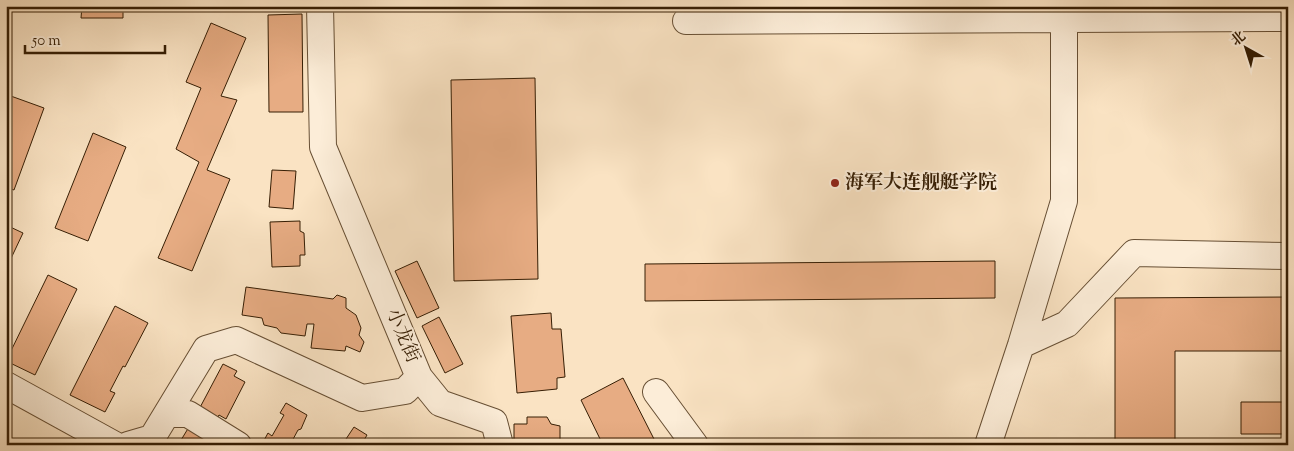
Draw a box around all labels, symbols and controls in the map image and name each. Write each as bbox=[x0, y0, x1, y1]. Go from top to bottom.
scale bar bbox=[25, 22, 165, 54]
north arrow bbox=[1222, 22, 1272, 72]
text: 北 bbox=[1227, 27, 1251, 52]
text: 50 m bbox=[31, 31, 61, 52]
place label: 海军大连舰艇学院 bbox=[845, 170, 997, 197]
marker: 海军大连舰艇学院 bbox=[829, 177, 841, 189]
street label: 小龙街 bbox=[378, 304, 426, 368]

